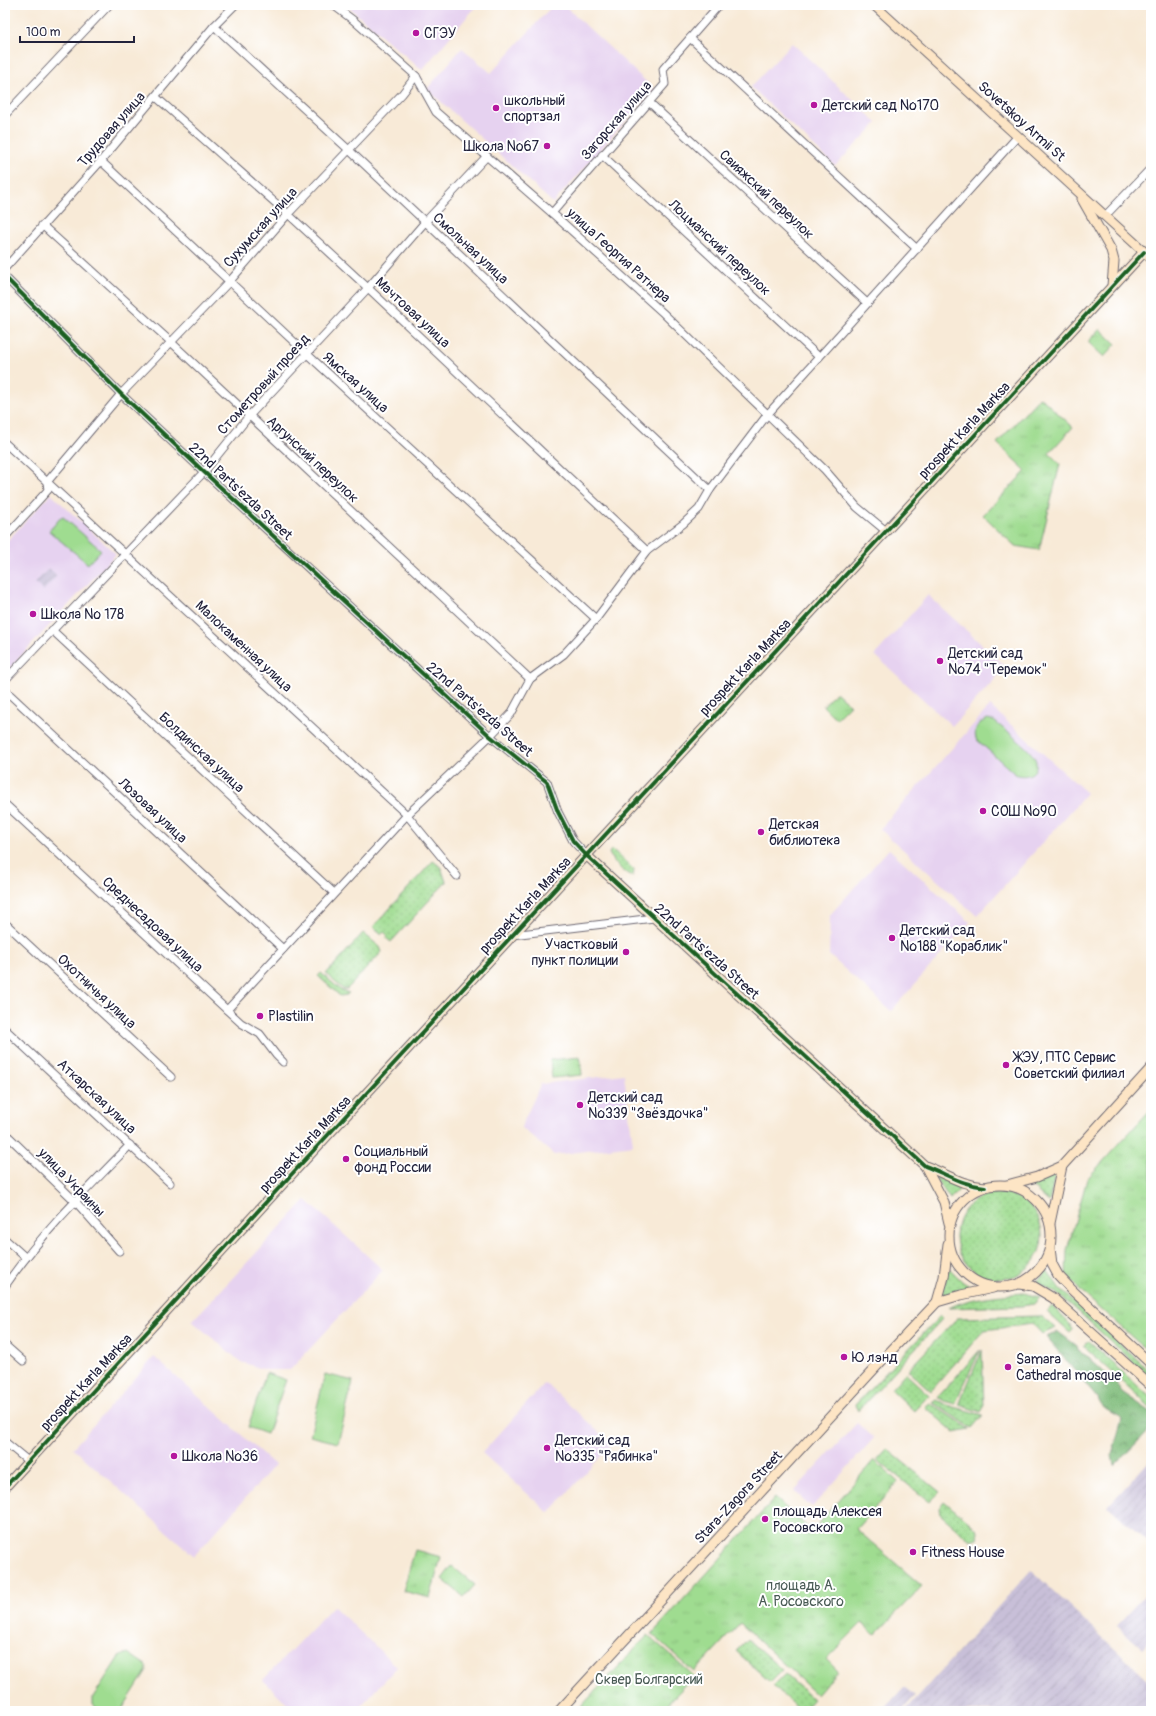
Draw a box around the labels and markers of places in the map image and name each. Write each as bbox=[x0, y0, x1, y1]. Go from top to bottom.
place label: СГЭУ bbox=[424, 25, 457, 42]
marker: СГЭУ bbox=[411, 28, 421, 38]
place label: школьный спортзал bbox=[504, 92, 565, 125]
place label: Детский сад №170 bbox=[821, 97, 939, 114]
marker: Детский сад №170 bbox=[809, 100, 819, 110]
marker: школьный спортзал bbox=[491, 103, 501, 113]
place label: Школа №67 bbox=[463, 138, 540, 155]
marker: Школа №67 bbox=[542, 141, 552, 151]
place label: Школа № 178 bbox=[41, 606, 124, 623]
marker: Школа № 178 bbox=[28, 609, 38, 619]
place label: Детский сад №74 "Теремок" bbox=[947, 645, 1047, 678]
marker: Детский сад №74 "Теремок" bbox=[935, 656, 945, 666]
place label: СОШ №90 bbox=[991, 803, 1057, 820]
marker: СОШ №90 bbox=[978, 806, 988, 816]
place label: Детская библиотека bbox=[768, 816, 840, 849]
marker: Детская библиотека bbox=[756, 827, 766, 837]
place label: Детский сад №188 "Кораблик" bbox=[899, 922, 1008, 955]
marker: Детский сад №188 "Кораблик" bbox=[887, 933, 897, 943]
place label: Участковый пункт полиции bbox=[531, 936, 618, 969]
marker: Участковый пункт полиции bbox=[621, 947, 631, 957]
place label: Plastilin bbox=[268, 1008, 314, 1025]
marker: Plastilin bbox=[255, 1011, 265, 1021]
place label: ЖЭУ, ПТС Сервис Советский филиал bbox=[1012, 1049, 1125, 1082]
marker: ЖЭУ, ПТС Сервис Советский филиал bbox=[1001, 1060, 1011, 1070]
place label: Детский сад №339 "Звёздочка" bbox=[587, 1089, 709, 1122]
marker: Детский сад №339 "Звёздочка" bbox=[575, 1100, 585, 1110]
place label: Социальный фонд России bbox=[354, 1143, 431, 1176]
marker: Социальный фонд России bbox=[341, 1154, 351, 1164]
place label: Ю лэнд bbox=[852, 1349, 898, 1366]
place label: Samara Cathedral mosque bbox=[1016, 1351, 1121, 1384]
marker: Ю лэнд bbox=[839, 1352, 849, 1362]
marker: Samara Cathedral mosque bbox=[1003, 1362, 1013, 1372]
place label: Детский сад №335 "Рябинка" bbox=[554, 1432, 658, 1465]
marker: Детский сад №335 "Рябинка" bbox=[542, 1443, 552, 1453]
place label: Школа №36 bbox=[182, 1448, 258, 1465]
marker: Школа №36 bbox=[169, 1451, 179, 1461]
place label: площадь Алексея Росовского bbox=[773, 1503, 882, 1536]
marker: площадь Алексея Росовского bbox=[760, 1514, 770, 1524]
place label: Fitness House bbox=[921, 1544, 1005, 1561]
marker: Fitness House bbox=[908, 1547, 918, 1557]

